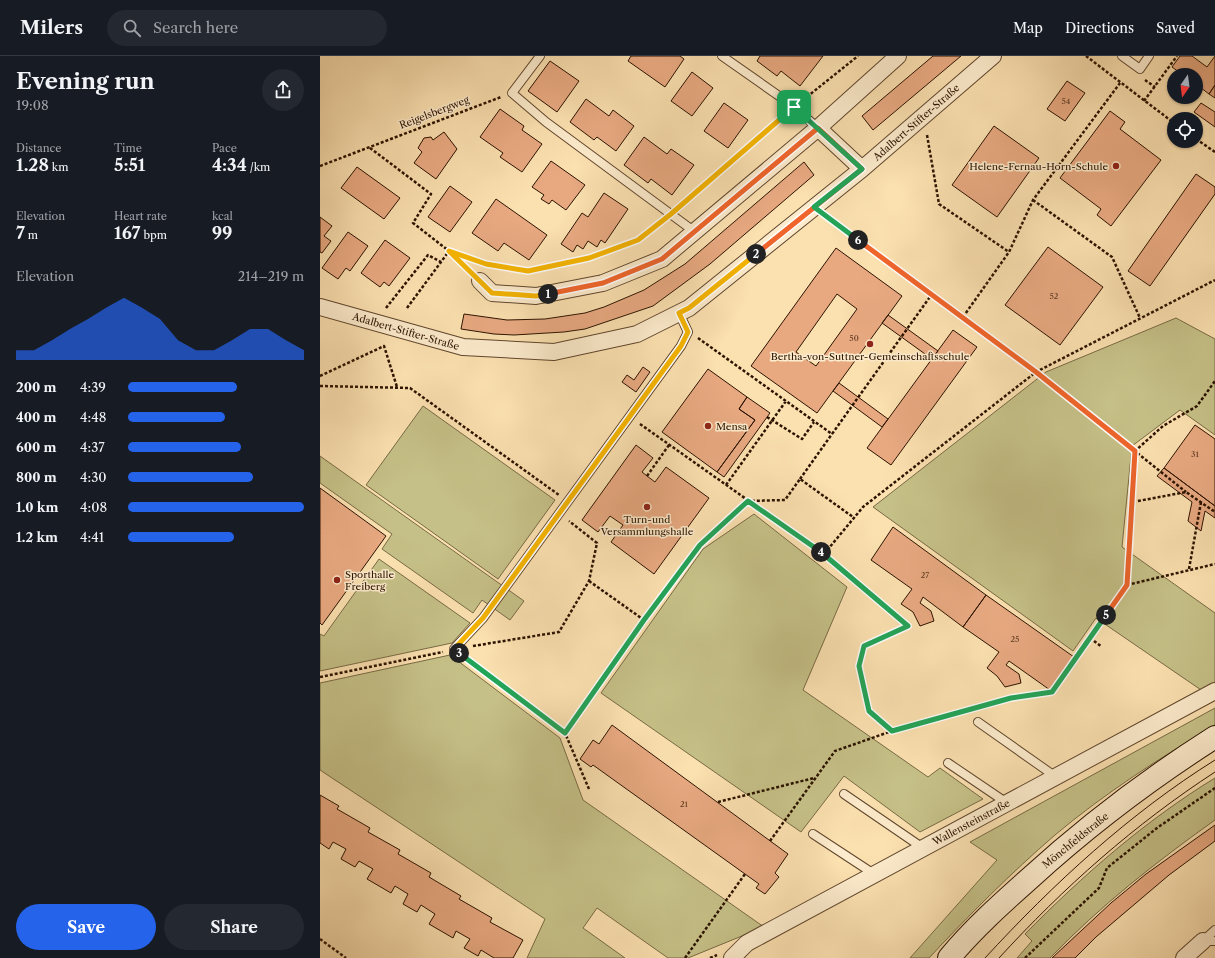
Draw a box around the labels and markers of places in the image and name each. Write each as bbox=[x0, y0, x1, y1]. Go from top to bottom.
pin bbox=[777, 90, 811, 124]
place label: Helene-Fernau-Horn-Schule bbox=[969, 160, 1108, 173]
marker: Helene-Fernau-Horn-Schule bbox=[1111, 161, 1121, 171]
pin: 6 bbox=[848, 230, 868, 250]
pin: 2 bbox=[746, 244, 766, 264]
pin: 1 bbox=[538, 284, 558, 304]
marker: Bertha-von-Suttner-Gemeinschaftsschule bbox=[865, 339, 875, 349]
place label: Bertha-von-Suttner-Gemeinschaftsschule bbox=[771, 350, 970, 363]
place label: Mensa bbox=[716, 420, 748, 433]
marker: Mensa bbox=[703, 421, 713, 431]
marker: Turn-und Versammlungshalle bbox=[642, 502, 652, 512]
place label: Turn-und Versammlungshalle bbox=[600, 513, 694, 538]
pin: 4 bbox=[811, 542, 831, 562]
place label: Sporthalle Freiberg bbox=[345, 568, 394, 593]
marker: Sporthalle Freiberg bbox=[332, 575, 342, 585]
pin: 5 bbox=[1096, 605, 1116, 625]
pin: 3 bbox=[449, 643, 469, 663]

